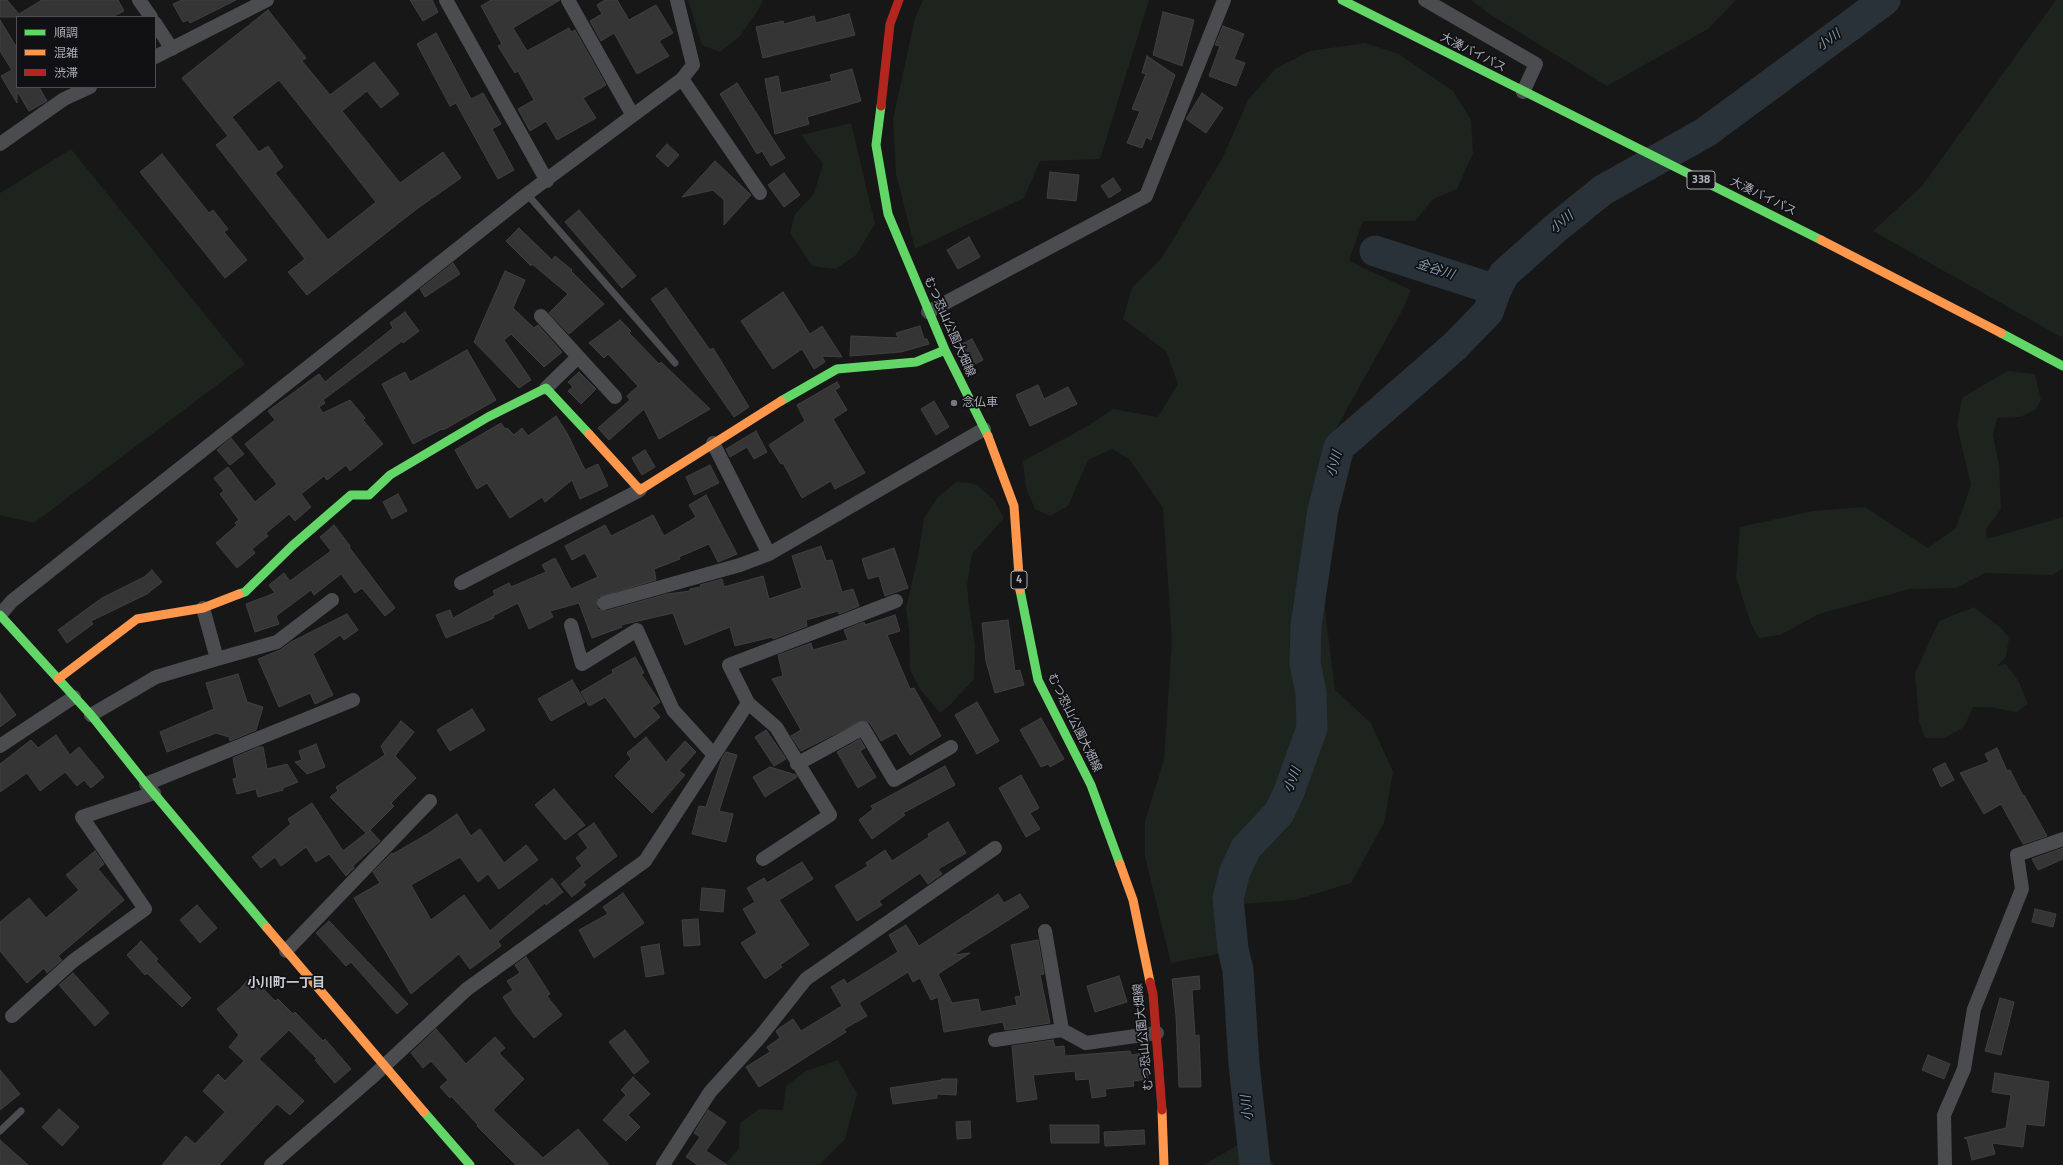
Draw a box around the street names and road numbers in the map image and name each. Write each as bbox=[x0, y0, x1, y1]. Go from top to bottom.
street label: 大湊バイパス bbox=[1438, 30, 1508, 76]
road number: 338 bbox=[1687, 171, 1715, 189]
street label: 大湊バイパス bbox=[1727, 175, 1799, 219]
street label: むつ恐山公園大畑線 bbox=[920, 275, 978, 379]
road number: 4 bbox=[1011, 571, 1027, 589]
street label: むつ恐山公園大畑線 bbox=[1044, 671, 1104, 775]
street label: むつ恐山公園大畑線 bbox=[1131, 983, 1157, 1091]

